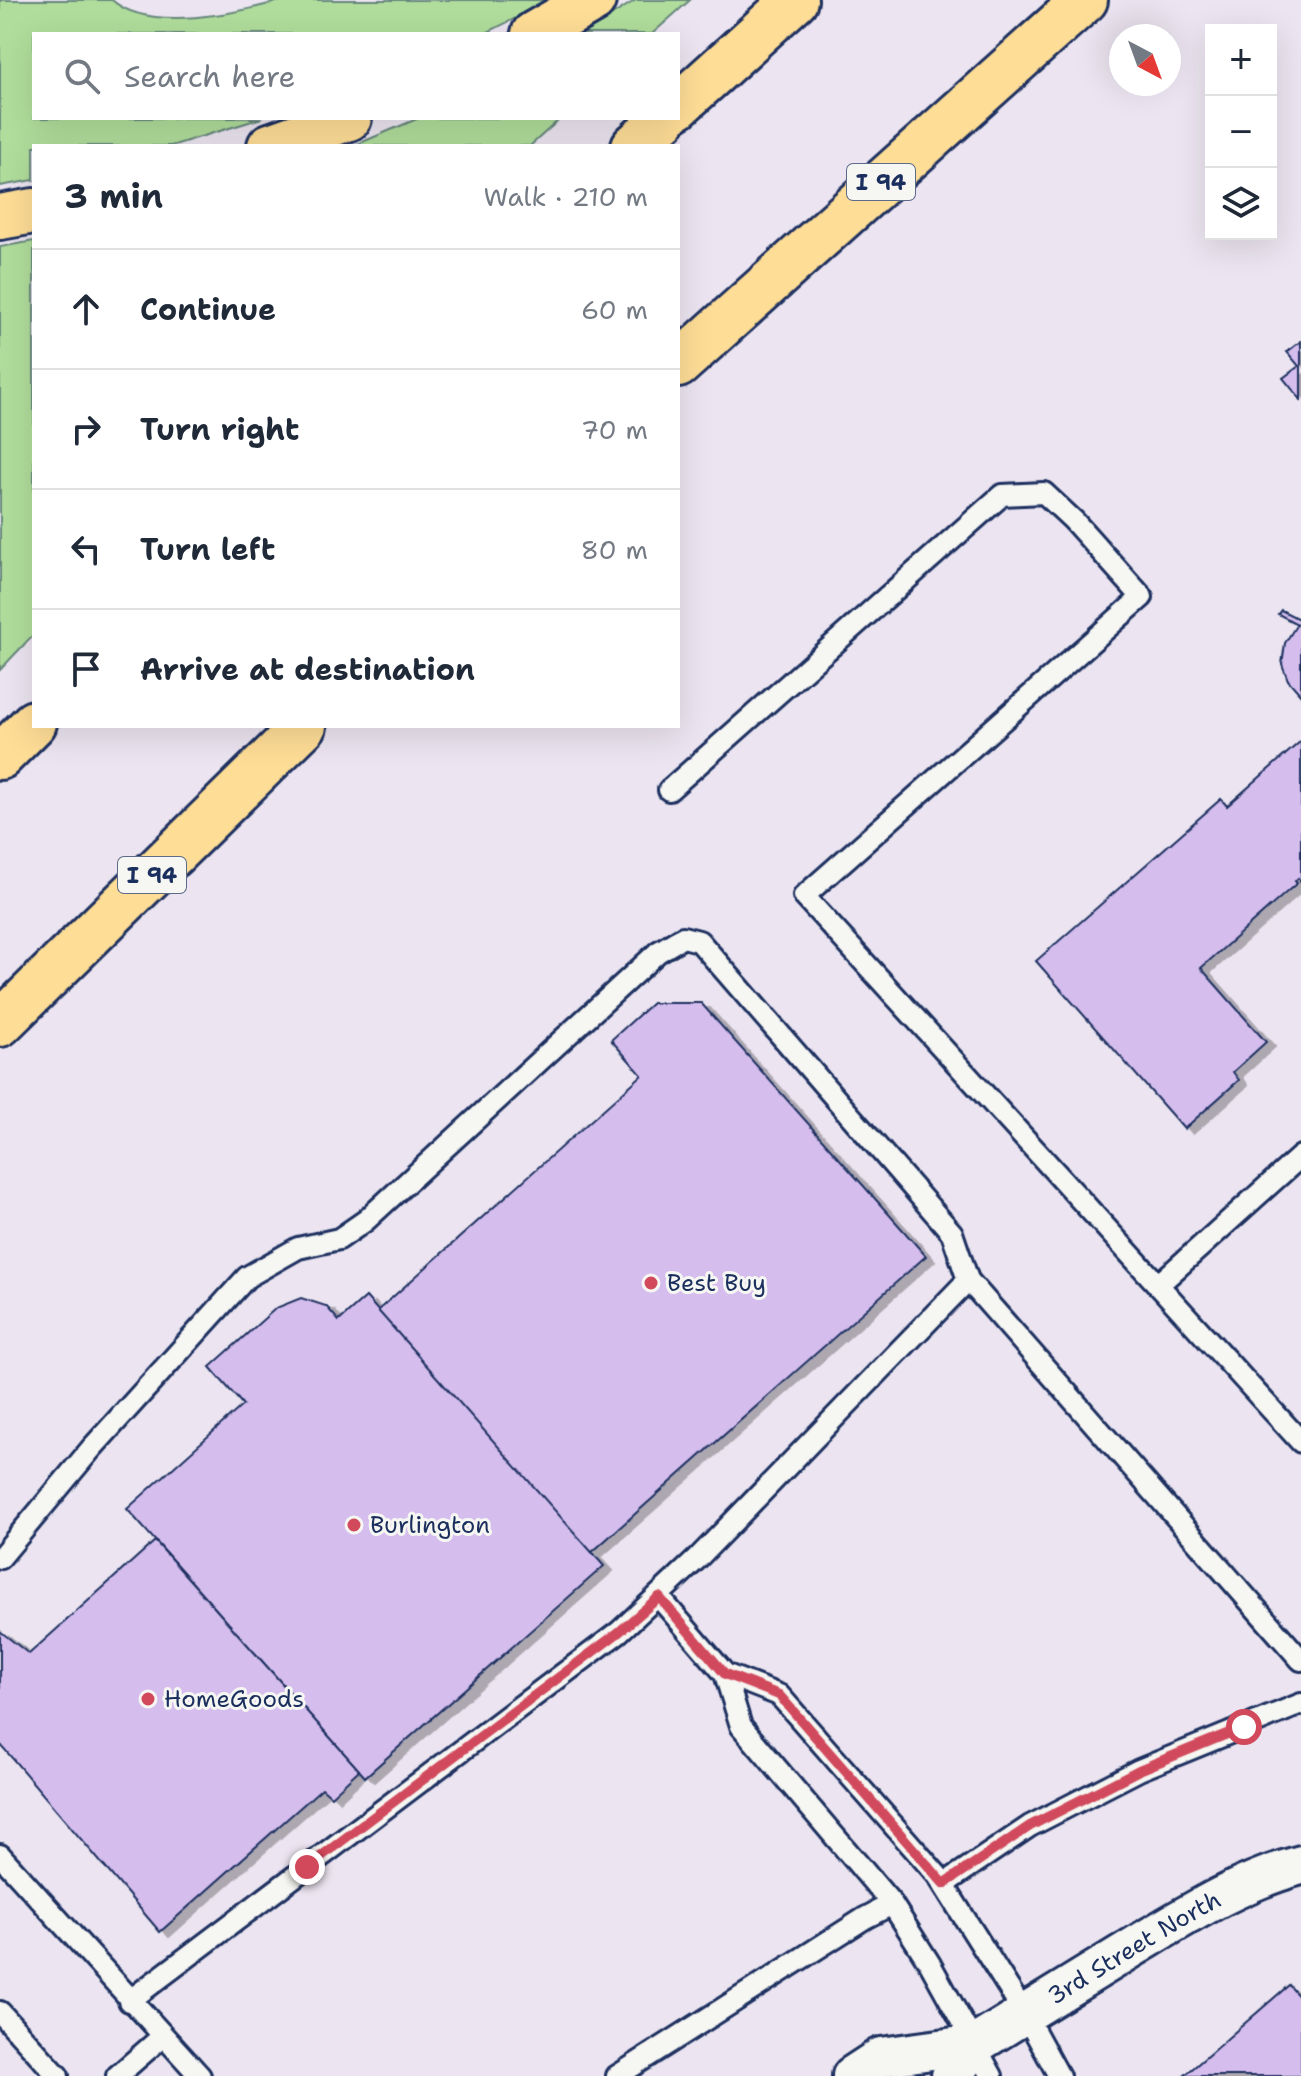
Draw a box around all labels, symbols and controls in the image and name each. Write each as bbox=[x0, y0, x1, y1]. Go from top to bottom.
north arrow bbox=[1109, 24, 1181, 96]
map controls bbox=[1205, 24, 1277, 240]
button: + bbox=[1205, 24, 1277, 96]
search box bbox=[32, 32, 680, 120]
icon: search bbox=[60, 54, 104, 98]
text: Search here bbox=[124, 56, 295, 97]
button: − bbox=[1205, 96, 1277, 168]
road number: I 94 bbox=[847, 164, 915, 200]
button: layers bbox=[1205, 168, 1277, 240]
text: 3 min bbox=[64, 173, 163, 219]
text: Walk · 210 m bbox=[484, 179, 648, 214]
icon: ahead bbox=[64, 287, 108, 331]
text: Continue bbox=[140, 289, 276, 330]
text: 60 m bbox=[581, 292, 648, 327]
icon: right bbox=[64, 407, 108, 451]
text: Turn right bbox=[140, 409, 299, 450]
text: 70 m bbox=[581, 412, 648, 447]
icon: left bbox=[64, 527, 108, 571]
text: Turn left bbox=[140, 529, 275, 570]
text: 80 m bbox=[581, 532, 648, 567]
icon: arrive bbox=[64, 647, 108, 691]
text: Arrive at destination bbox=[140, 649, 475, 690]
road number: I 94 bbox=[118, 857, 186, 893]
place label: Best Buy bbox=[667, 1267, 766, 1299]
marker: Best Buy bbox=[642, 1274, 660, 1292]
place label: Burlington bbox=[370, 1509, 490, 1541]
marker: Burlington bbox=[345, 1516, 363, 1534]
place label: HomeGoods bbox=[164, 1683, 304, 1715]
marker: HomeGoods bbox=[139, 1690, 157, 1708]
route start bbox=[1226, 1709, 1262, 1745]
route end bbox=[289, 1849, 325, 1885]
street label: 3rd Street North bbox=[1042, 1883, 1227, 2012]

